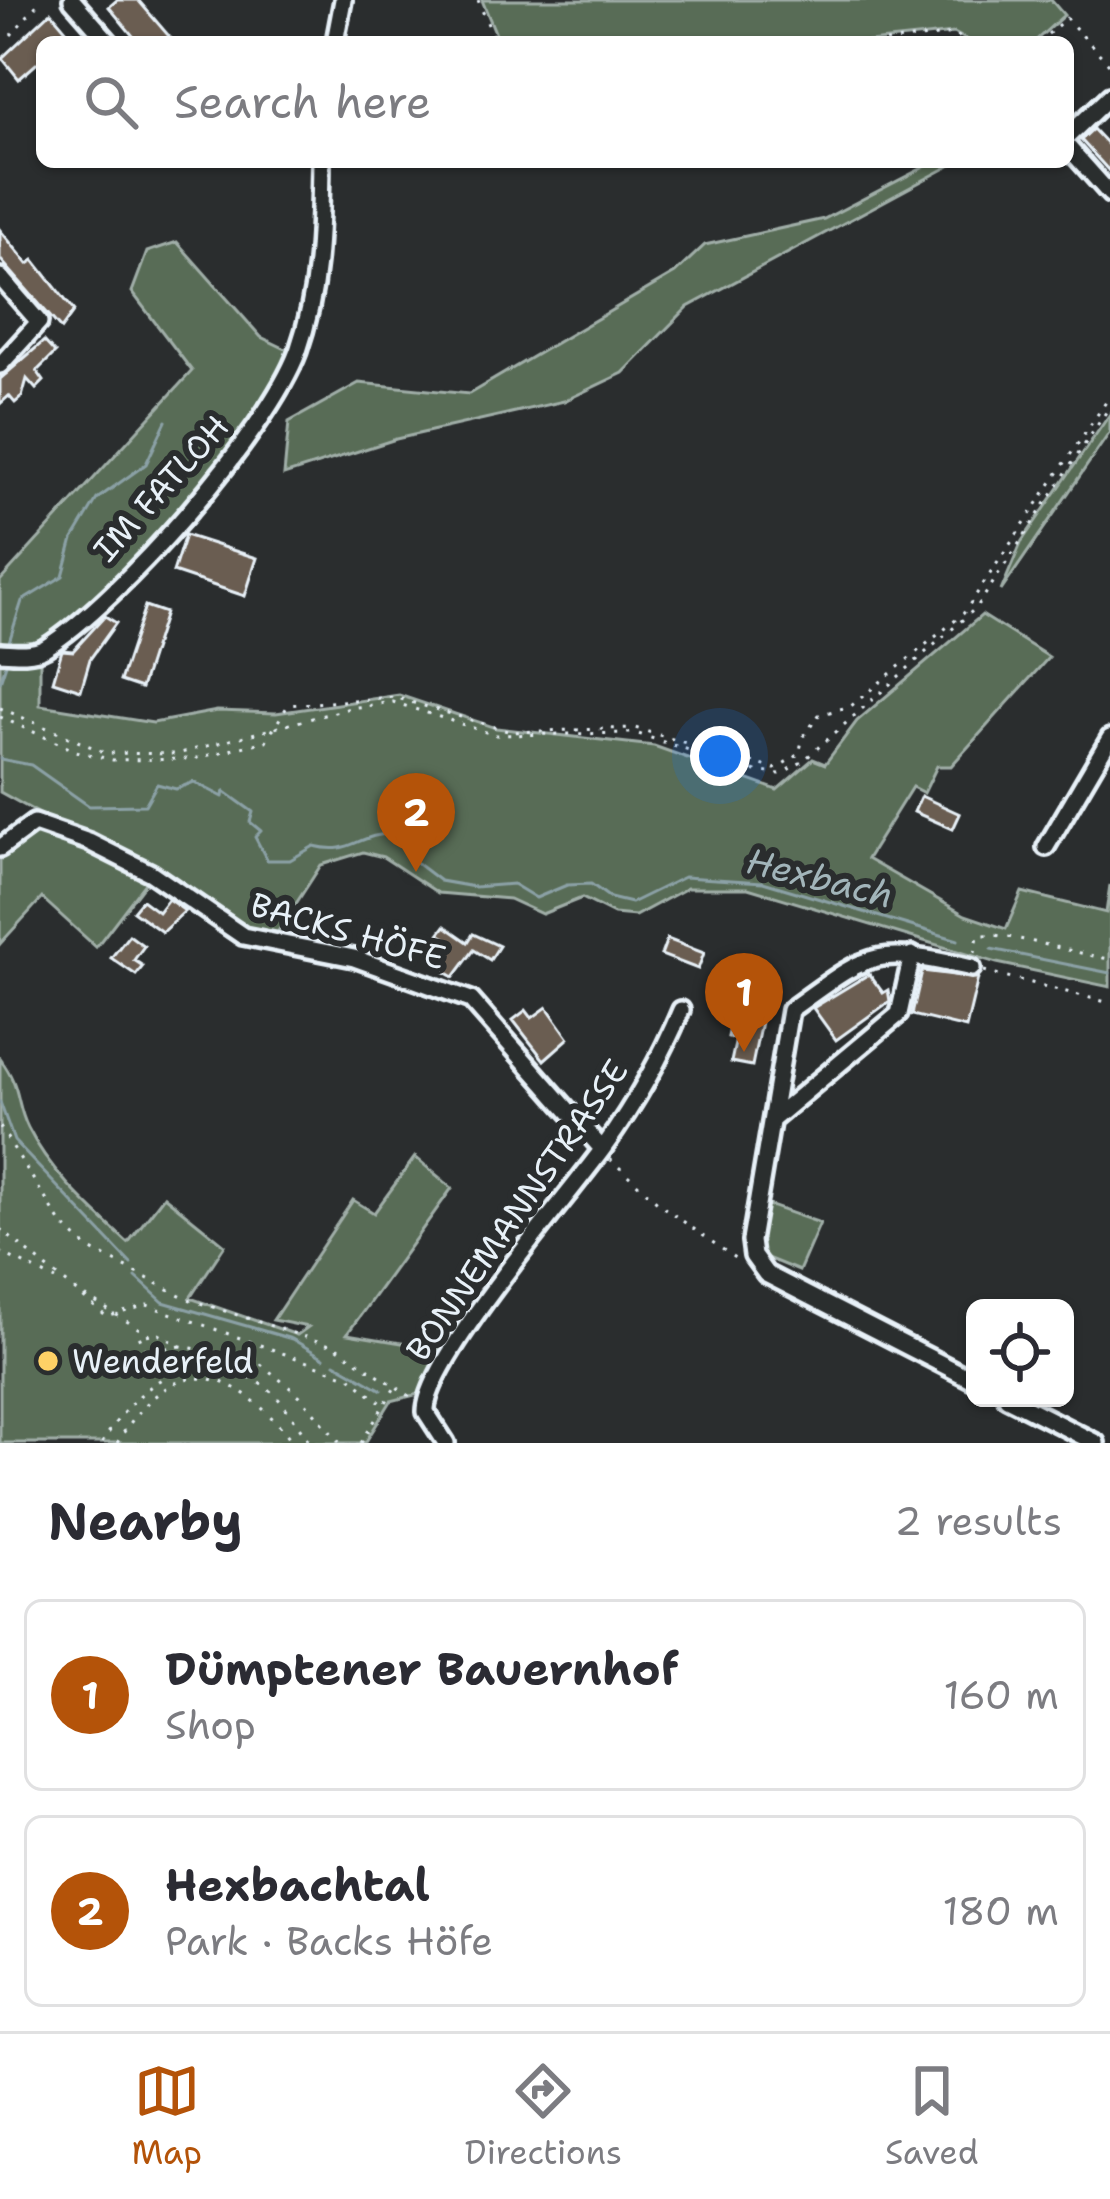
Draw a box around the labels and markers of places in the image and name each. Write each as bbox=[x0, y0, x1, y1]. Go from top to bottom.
pin: 2 bbox=[377, 773, 455, 872]
pin: 1 bbox=[705, 953, 783, 1052]
place label: Wenderfeld bbox=[72, 1339, 254, 1384]
marker: Wenderfeld bbox=[35, 1348, 61, 1374]

